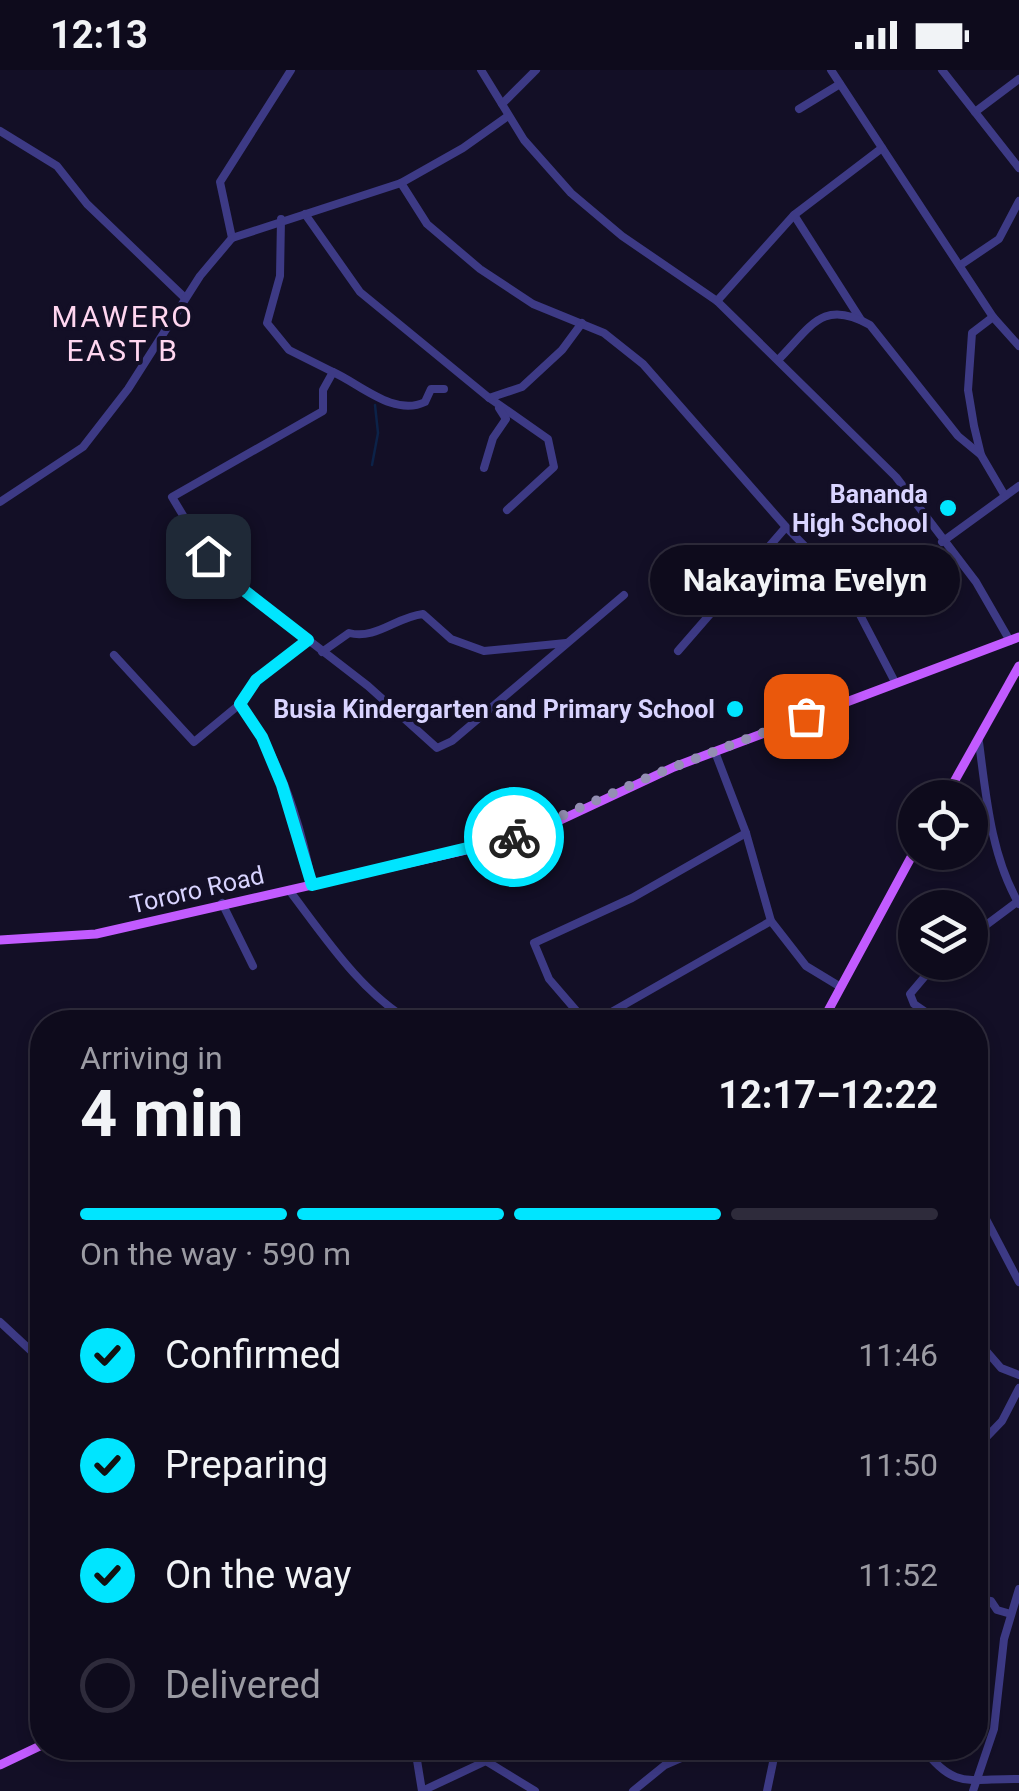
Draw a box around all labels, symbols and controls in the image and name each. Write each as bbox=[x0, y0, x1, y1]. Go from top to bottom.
text: 12:13 bbox=[50, 13, 148, 57]
district label: MAWERO EAST B bbox=[52, 299, 194, 368]
place label: Bananda High School bbox=[792, 480, 928, 538]
marker: Bananda High School bbox=[937, 497, 959, 519]
pin bbox=[166, 514, 251, 599]
icon: home bbox=[181, 529, 236, 584]
callout: Nakayima Evelyn bbox=[651, 546, 961, 616]
text: Nakayima Evelyn bbox=[683, 561, 927, 599]
pin bbox=[764, 674, 849, 759]
icon: bag bbox=[779, 689, 834, 744]
place label: Busia Kindergarten and Primary School bbox=[273, 695, 715, 724]
marker: Busia Kindergarten and Primary School bbox=[724, 698, 746, 720]
map controls bbox=[898, 780, 988, 980]
button: locate bbox=[898, 780, 988, 870]
courier bbox=[464, 787, 564, 887]
icon: bike bbox=[487, 810, 542, 865]
street label: Tororo Road bbox=[127, 861, 267, 919]
button: layers bbox=[898, 890, 988, 980]
text: Arriving in bbox=[80, 1039, 223, 1077]
text: 12:17–12:22 bbox=[718, 1073, 938, 1117]
text: 4 min bbox=[80, 1076, 243, 1152]
text: On the way · 590 m bbox=[80, 1235, 351, 1273]
icon: check bbox=[80, 1328, 135, 1383]
text: Confirmed bbox=[165, 1333, 341, 1377]
text: 11:46 bbox=[858, 1336, 938, 1374]
icon: check bbox=[80, 1438, 135, 1493]
text: Preparing bbox=[165, 1443, 328, 1487]
text: 11:50 bbox=[858, 1446, 938, 1484]
icon: check bbox=[80, 1548, 135, 1603]
text: On the way bbox=[165, 1553, 351, 1597]
text: 11:52 bbox=[858, 1556, 938, 1594]
text: Delivered bbox=[165, 1663, 321, 1707]

